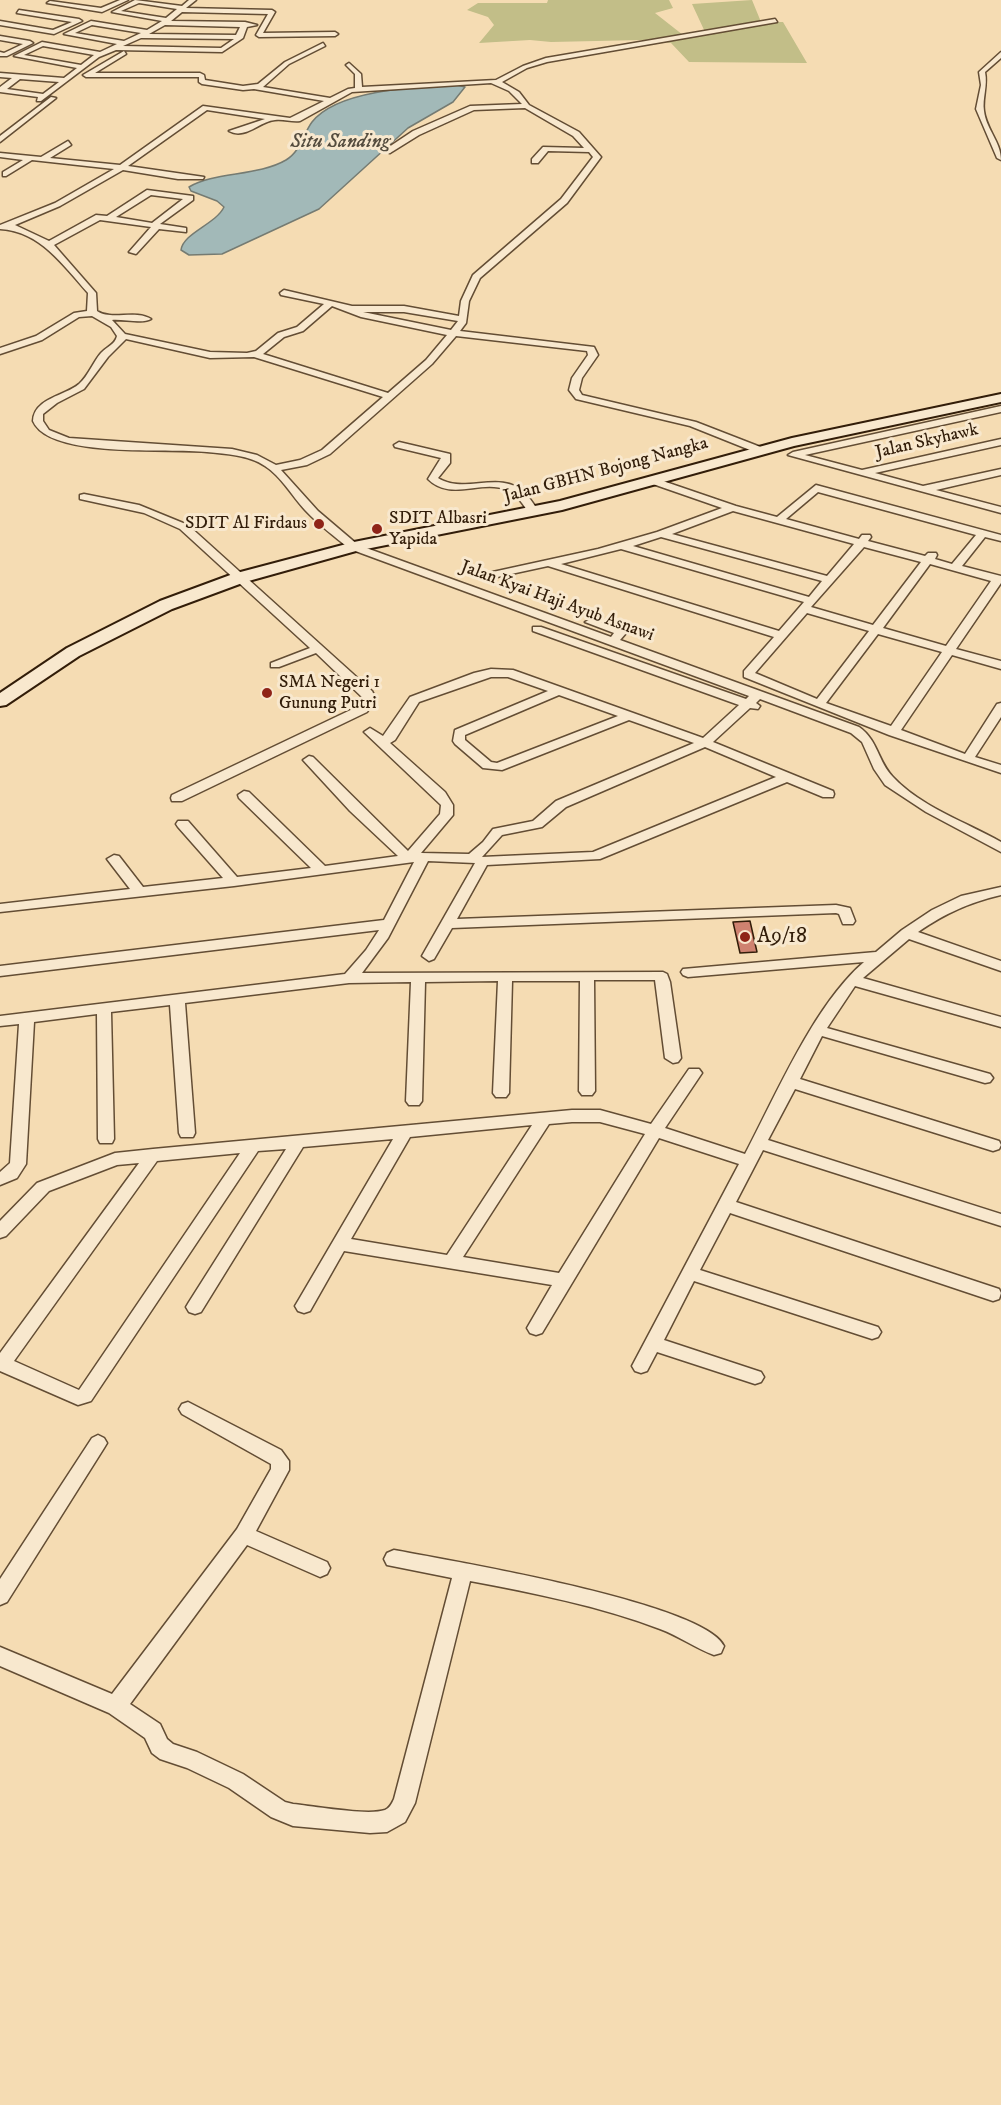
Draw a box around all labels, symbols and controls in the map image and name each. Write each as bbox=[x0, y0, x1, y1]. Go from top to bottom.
water label: Situ Sanding bbox=[290, 131, 390, 155]
street label: Jalan Skyhawk bbox=[874, 420, 980, 464]
street label: Jalan GBHN Bojong Nangka bbox=[502, 433, 710, 509]
place label: SDIT Albasri Yapida bbox=[389, 508, 487, 550]
place label: SDIT Al Firdaus bbox=[185, 513, 307, 535]
marker: SDIT Al Firdaus bbox=[312, 517, 326, 531]
marker: SDIT Albasri Yapida bbox=[370, 522, 384, 536]
street label: Jalan Kyai Haji Ayub Asnawi bbox=[457, 557, 657, 647]
place label: SMA Negeri 1 Gunung Putri bbox=[279, 672, 380, 714]
marker: SMA Negeri 1 Gunung Putri bbox=[260, 686, 274, 700]
place label: A9/18 bbox=[757, 924, 807, 950]
marker: A9/18 bbox=[738, 930, 752, 944]

